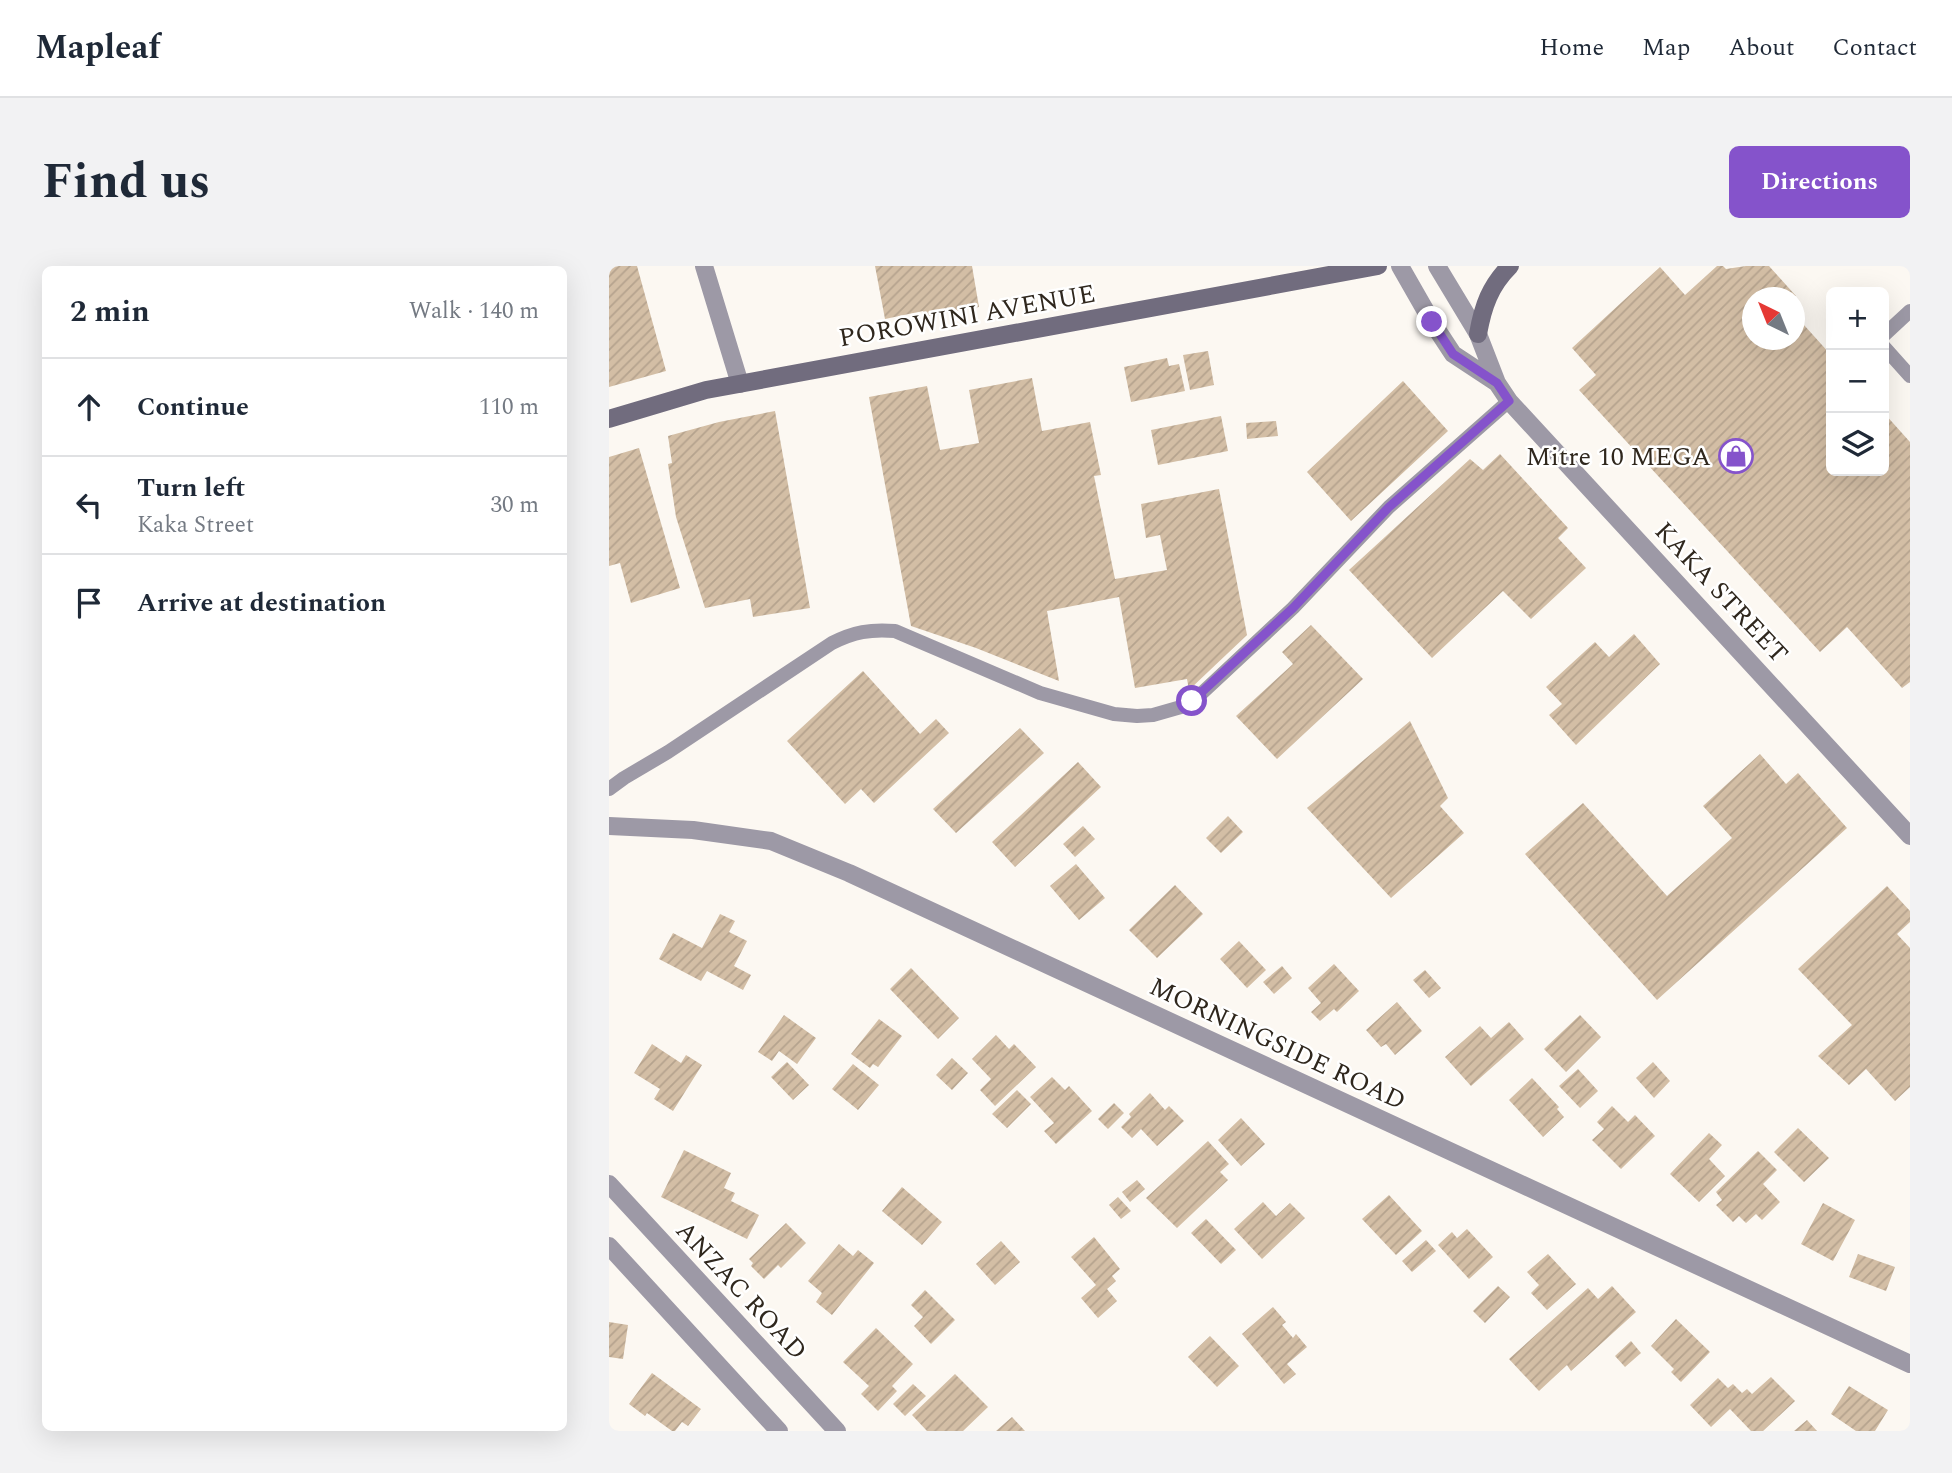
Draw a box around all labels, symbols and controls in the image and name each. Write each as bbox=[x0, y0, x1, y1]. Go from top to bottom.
text: Mapleaf bbox=[35, 23, 161, 73]
text: Home bbox=[1539, 30, 1604, 66]
text: Map bbox=[1642, 30, 1690, 66]
text: About bbox=[1728, 30, 1794, 66]
text: Contact bbox=[1832, 30, 1917, 66]
text: Find us bbox=[42, 145, 210, 220]
button: Directions bbox=[1729, 146, 1910, 218]
street label: POROWINI AVENUE bbox=[836, 274, 1099, 358]
north arrow bbox=[1742, 287, 1805, 350]
map controls bbox=[1826, 287, 1889, 476]
button: + bbox=[1826, 287, 1889, 350]
text: 2 min bbox=[70, 289, 150, 335]
text: Walk · 140 m bbox=[409, 294, 539, 329]
route end bbox=[1416, 306, 1447, 337]
button: − bbox=[1826, 350, 1889, 413]
text: Continue bbox=[137, 387, 249, 427]
icon: ahead bbox=[70, 388, 108, 426]
text: 110 m bbox=[479, 390, 539, 425]
button: layers bbox=[1826, 413, 1889, 476]
place label: Mitre 10 MEGA bbox=[1526, 437, 1711, 477]
shop icon: Mitre 10 MEGA bbox=[1717, 437, 1755, 475]
text: Turn left bbox=[137, 468, 245, 508]
icon: left bbox=[70, 486, 108, 524]
text: 30 m bbox=[490, 488, 539, 523]
text: Kaka Street bbox=[137, 508, 254, 543]
street label: KAKA STREET bbox=[1645, 513, 1798, 673]
text: Arrive at destination bbox=[137, 583, 386, 623]
icon: arrive bbox=[70, 584, 108, 622]
route start bbox=[1176, 685, 1207, 716]
street label: MORNINGSIDE ROAD bbox=[1143, 967, 1412, 1121]
street label: ANZAC ROAD bbox=[666, 1212, 817, 1369]

